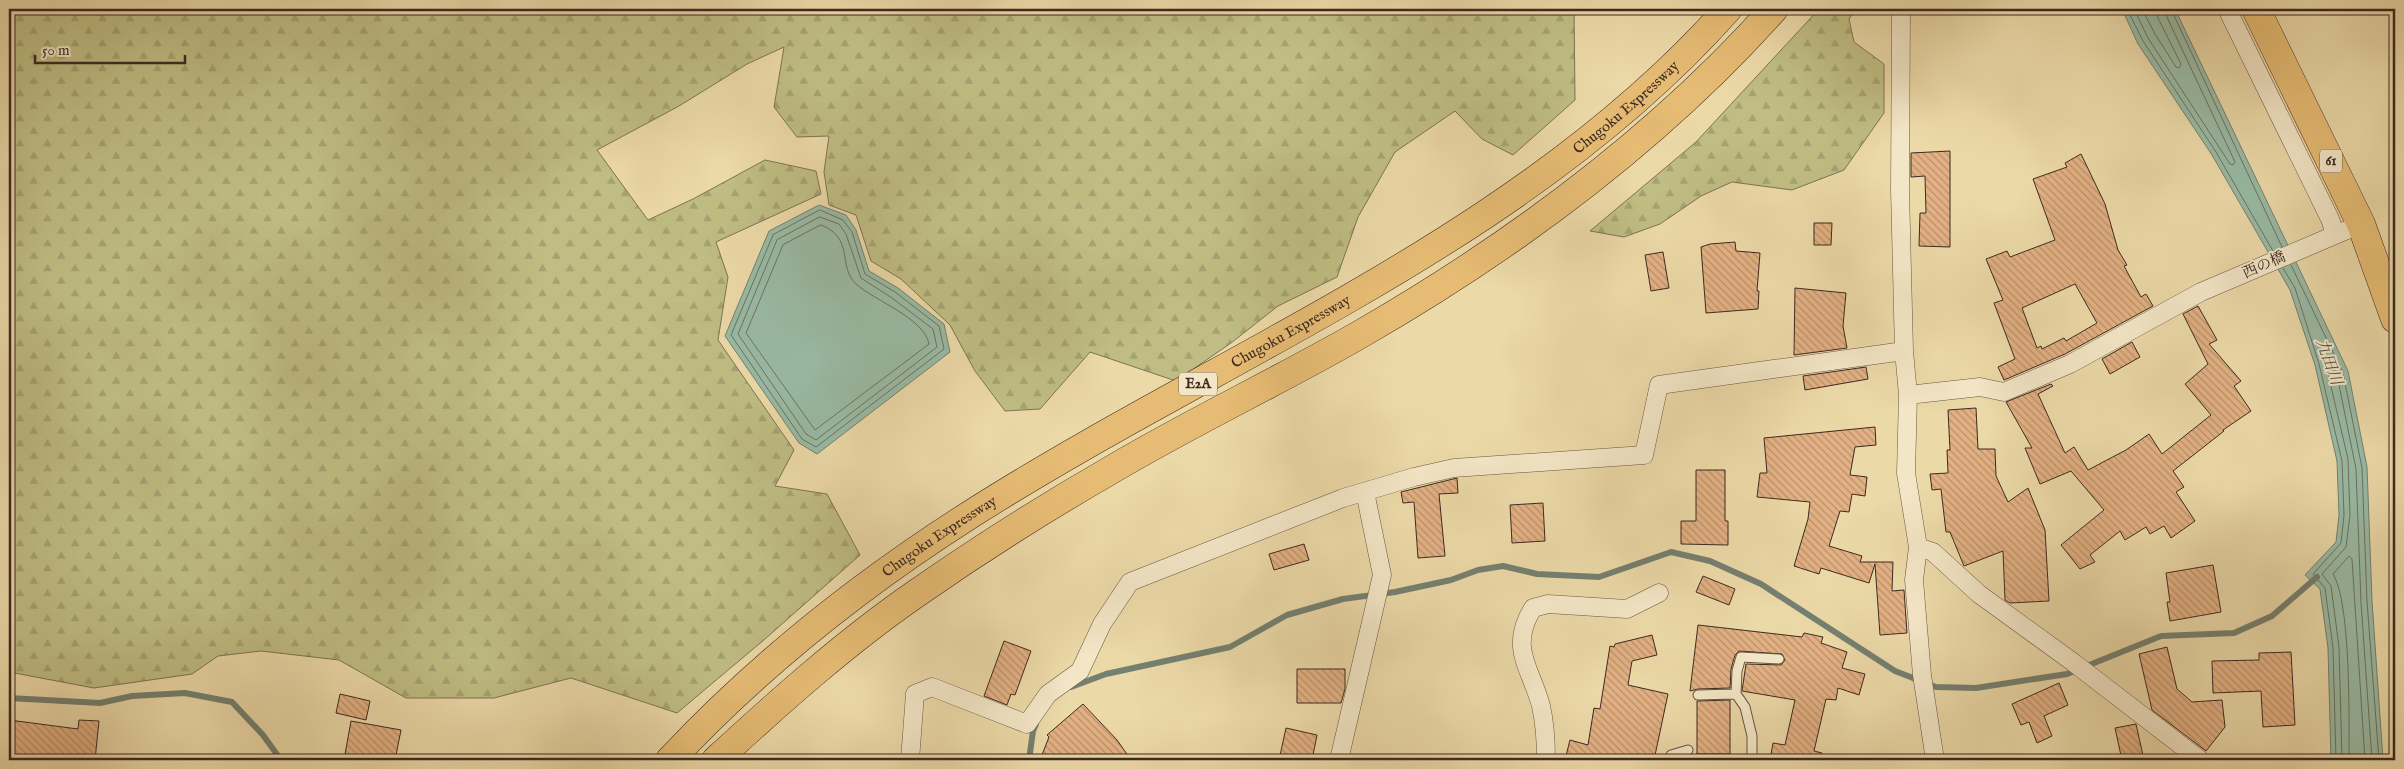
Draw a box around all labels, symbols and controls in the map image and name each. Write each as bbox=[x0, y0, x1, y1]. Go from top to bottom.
scale bar bbox=[35, 32, 185, 64]
text: 50 m bbox=[42, 41, 70, 60]
street label: Chugoku Expressway bbox=[1569, 56, 1683, 158]
road number: 61 bbox=[2320, 150, 2342, 172]
street label: 西の橋 bbox=[2240, 247, 2288, 283]
street label: Chugoku Expressway bbox=[1228, 290, 1354, 372]
water label: 九田川 bbox=[2310, 336, 2346, 390]
road number: E2A bbox=[1179, 372, 1217, 396]
street label: Chugoku Expressway bbox=[878, 491, 1000, 581]

